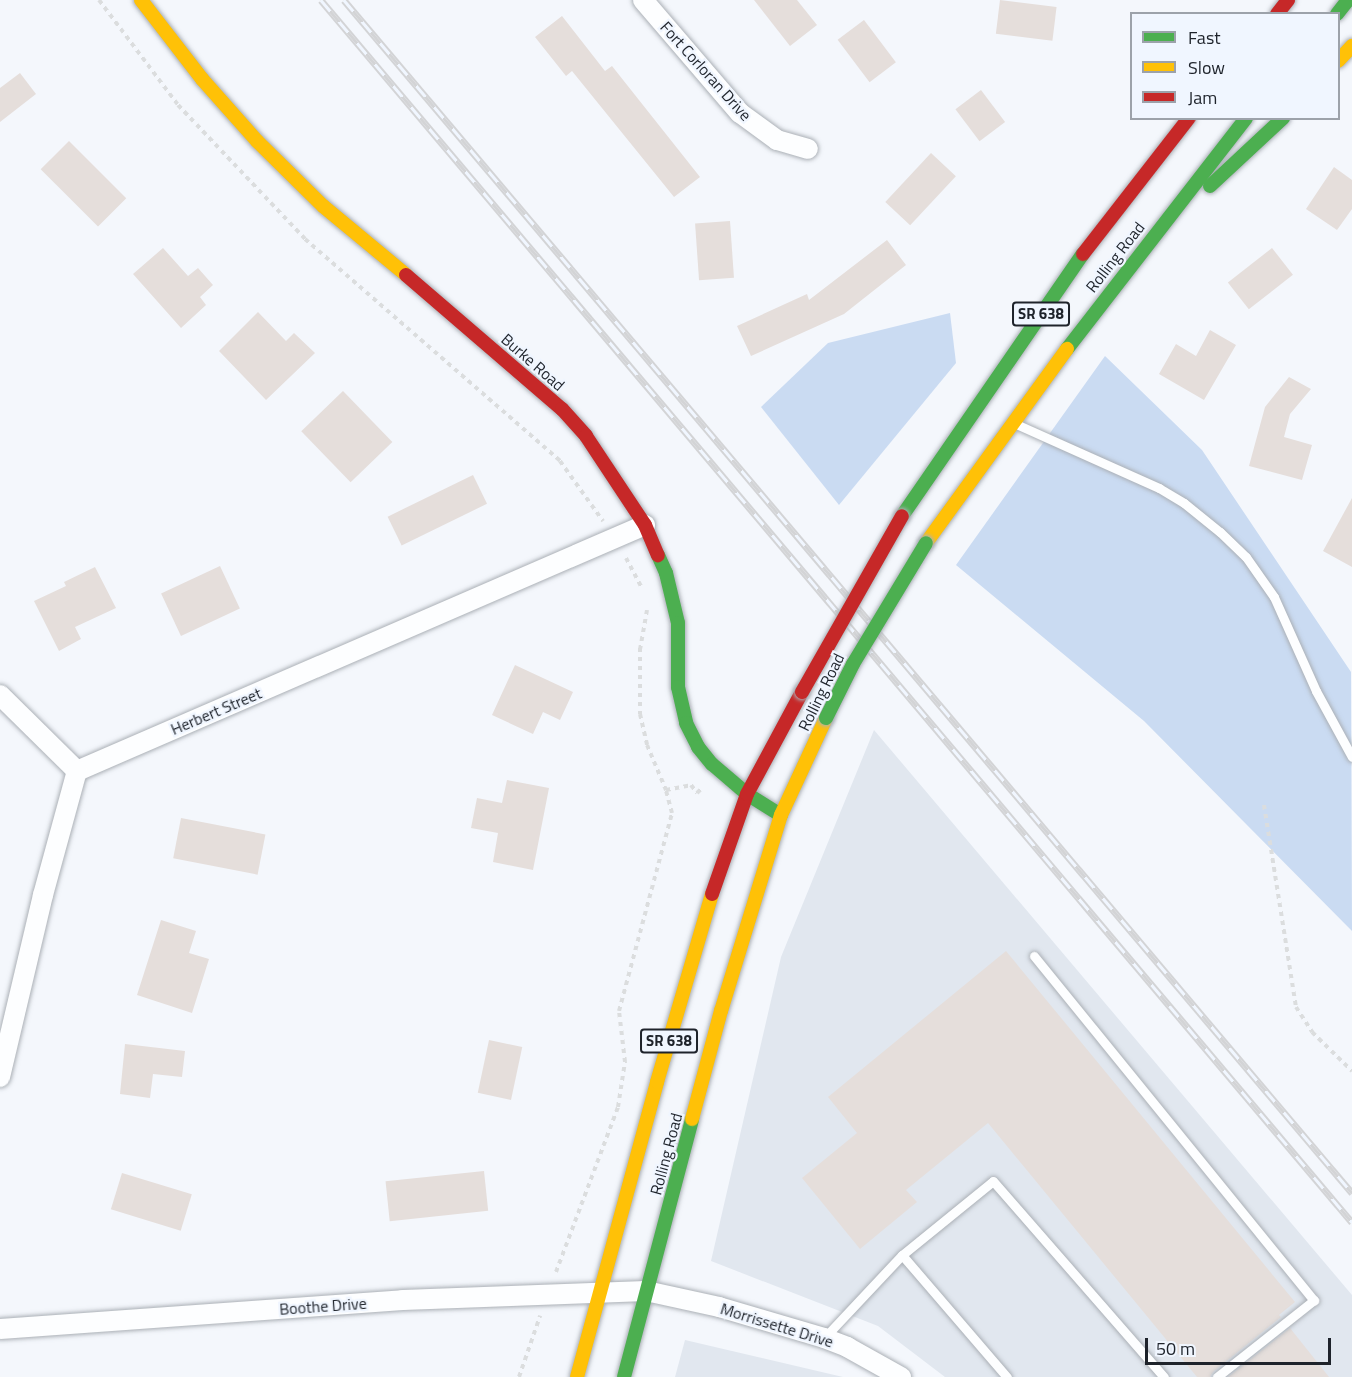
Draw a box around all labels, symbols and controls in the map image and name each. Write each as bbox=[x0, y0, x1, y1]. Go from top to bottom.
legend bbox=[1130, 12, 1340, 120]
street label: Fort Corloran Drive bbox=[657, 18, 755, 124]
text: Fast bbox=[1188, 24, 1221, 51]
text: Slow bbox=[1188, 54, 1225, 81]
text: Jam bbox=[1188, 84, 1217, 111]
street label: Rolling Road bbox=[1082, 218, 1148, 296]
road number: SR 638 bbox=[1011, 302, 1071, 326]
street label: Burke Road bbox=[497, 329, 569, 395]
street label: Rolling Road bbox=[794, 650, 848, 734]
street label: Herbert Street bbox=[168, 683, 264, 739]
road number: SR 638 bbox=[639, 1029, 699, 1053]
street label: Rolling Road bbox=[646, 1111, 686, 1197]
street label: Boothe Drive bbox=[279, 1293, 367, 1319]
street label: Morrissette Drive bbox=[718, 1299, 836, 1351]
scale bar bbox=[1148, 1326, 1334, 1364]
text: 50 m bbox=[1156, 1335, 1195, 1362]

